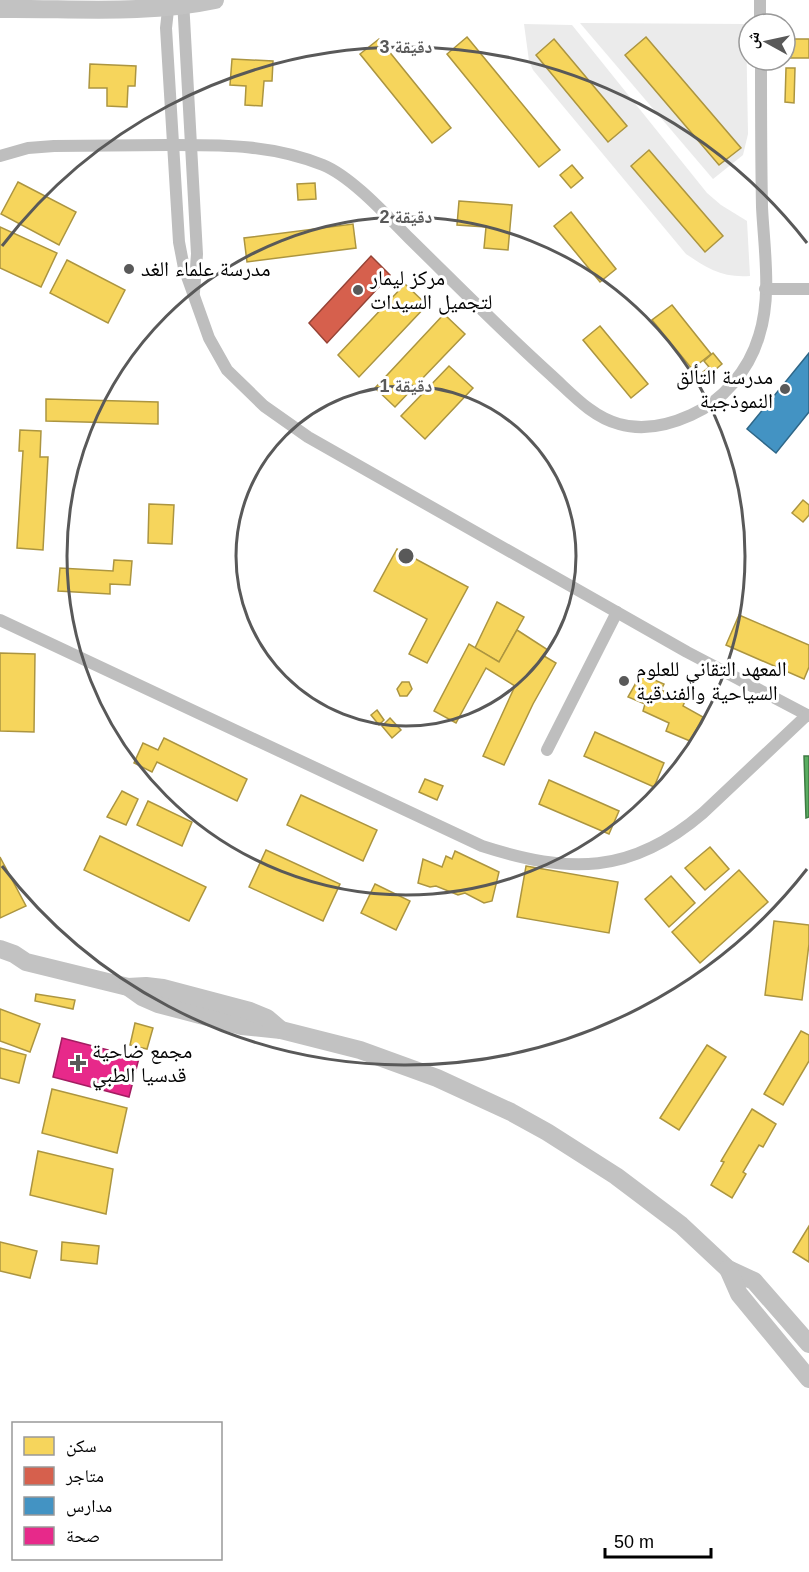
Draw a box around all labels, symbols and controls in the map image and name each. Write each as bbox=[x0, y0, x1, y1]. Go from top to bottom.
north arrow bbox=[737, 12, 797, 72]
text: ش bbox=[743, 30, 763, 50]
text: 3 دقيقة bbox=[380, 37, 433, 57]
text: 2 دقيقة bbox=[380, 207, 433, 227]
place label: مدرسة علماء الغد bbox=[141, 257, 271, 280]
marker: مدرسة علماء الغد bbox=[122, 262, 136, 276]
place label: مركز ليمار لتجميل السيدات bbox=[369, 266, 493, 315]
marker: مركز ليمار لتجميل السيدات bbox=[351, 283, 365, 297]
place label: مدرسة التألق النموذجية bbox=[676, 364, 773, 412]
text: 1 دقيقة bbox=[380, 376, 433, 396]
marker: مدرسة التألق النموذجية bbox=[778, 382, 792, 396]
centre of rings bbox=[396, 546, 416, 566]
place label: المعهد التقاني للعلوم السياحية والفندقية bbox=[636, 657, 787, 704]
marker: المعهد التقاني للعلوم السياحية والفندقية bbox=[617, 674, 631, 688]
place label: مجمع ضاحية قدسيا الطبي bbox=[92, 1039, 192, 1091]
marker: مجمع ضاحية قدسيا الطبي bbox=[69, 1054, 87, 1072]
legend bbox=[12, 1422, 222, 1560]
text: سكن bbox=[66, 1436, 97, 1457]
text: متاجر bbox=[65, 1466, 104, 1486]
text: مدارس bbox=[66, 1496, 112, 1517]
scale bar bbox=[605, 1521, 712, 1559]
text: صحة bbox=[66, 1526, 100, 1546]
text: 50 m bbox=[614, 1532, 654, 1552]

